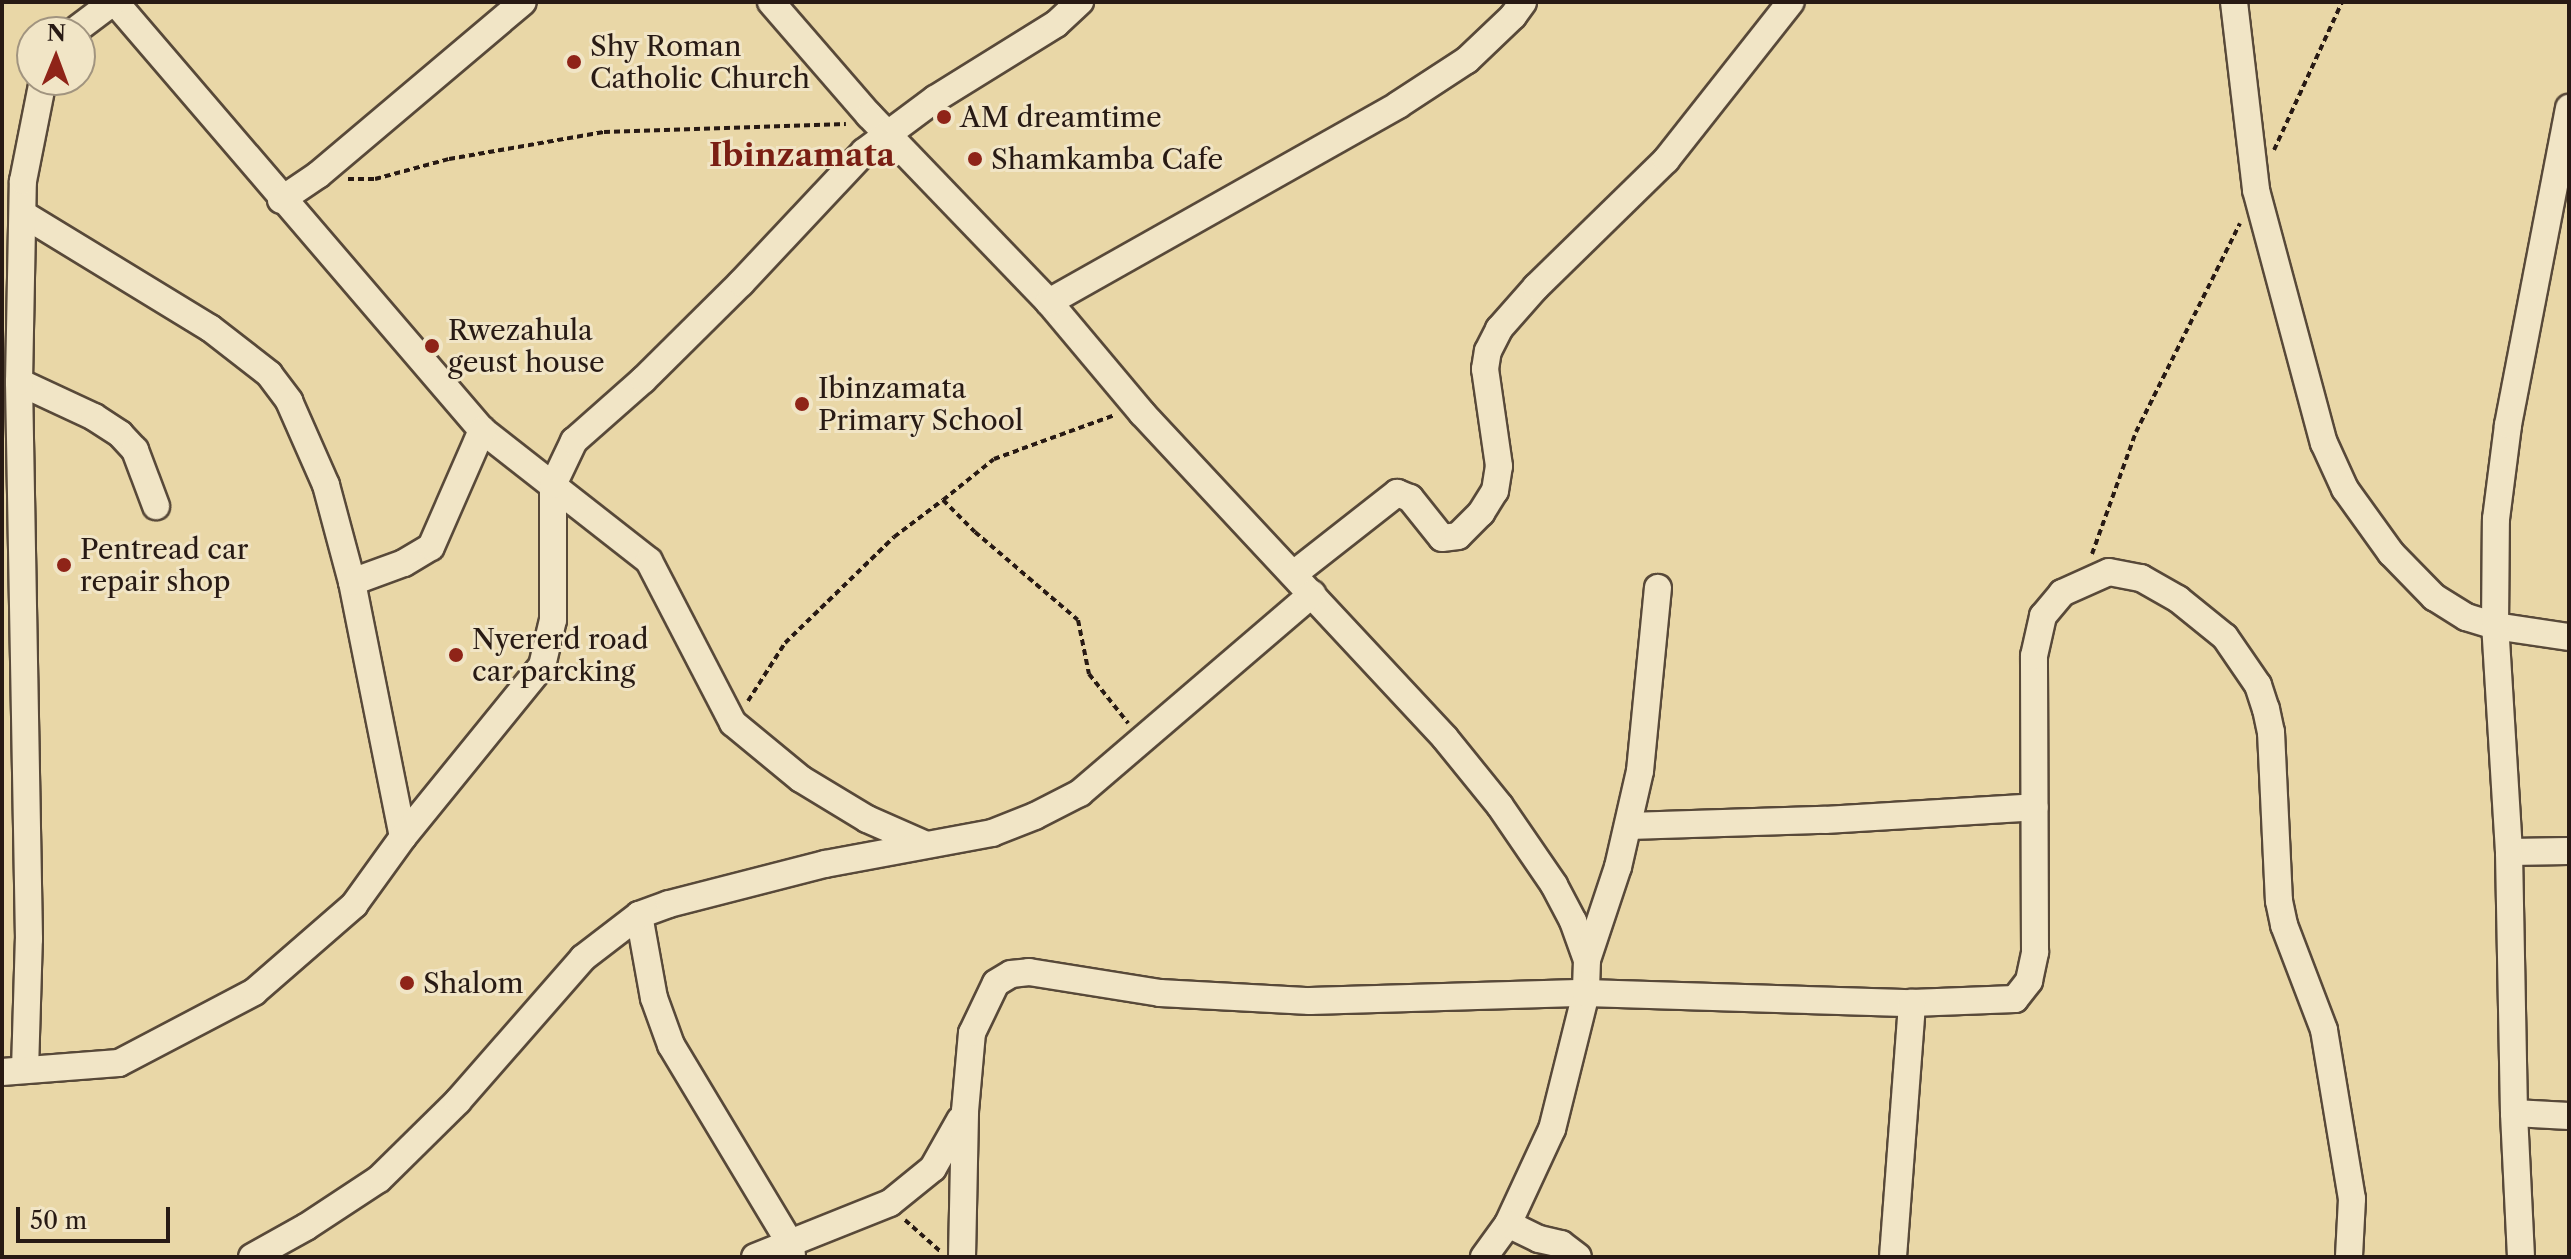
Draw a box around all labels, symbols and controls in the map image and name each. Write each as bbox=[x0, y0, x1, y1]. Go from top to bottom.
north arrow bbox=[16, 16, 96, 96]
text: N bbox=[47, 20, 66, 47]
place label: Shy Roman Catholic Church bbox=[590, 29, 810, 95]
marker: Shy Roman Catholic Church bbox=[565, 53, 583, 71]
place label: AM dreamtime bbox=[960, 100, 1162, 134]
marker: AM dreamtime bbox=[935, 108, 953, 126]
district label: Ibinzamata bbox=[709, 136, 895, 174]
place label: Shamkamba Cafe bbox=[991, 142, 1223, 176]
marker: Shamkamba Cafe bbox=[966, 150, 984, 168]
place label: Rwezahula geust house bbox=[448, 313, 605, 379]
marker: Rwezahula geust house bbox=[423, 337, 441, 355]
place label: Ibinzamata Primary School bbox=[818, 371, 1024, 437]
marker: Ibinzamata Primary School bbox=[793, 395, 811, 413]
place label: Pentread car repair shop bbox=[80, 532, 249, 598]
marker: Pentread car repair shop bbox=[55, 556, 73, 574]
place label: Nyererd road car parcking bbox=[472, 622, 648, 688]
marker: Nyererd road car parcking bbox=[447, 646, 465, 664]
place label: Shalom bbox=[423, 966, 524, 1000]
marker: Shalom bbox=[398, 974, 416, 992]
scale bar bbox=[20, 1191, 174, 1241]
text: 50 m bbox=[30, 1206, 87, 1235]

